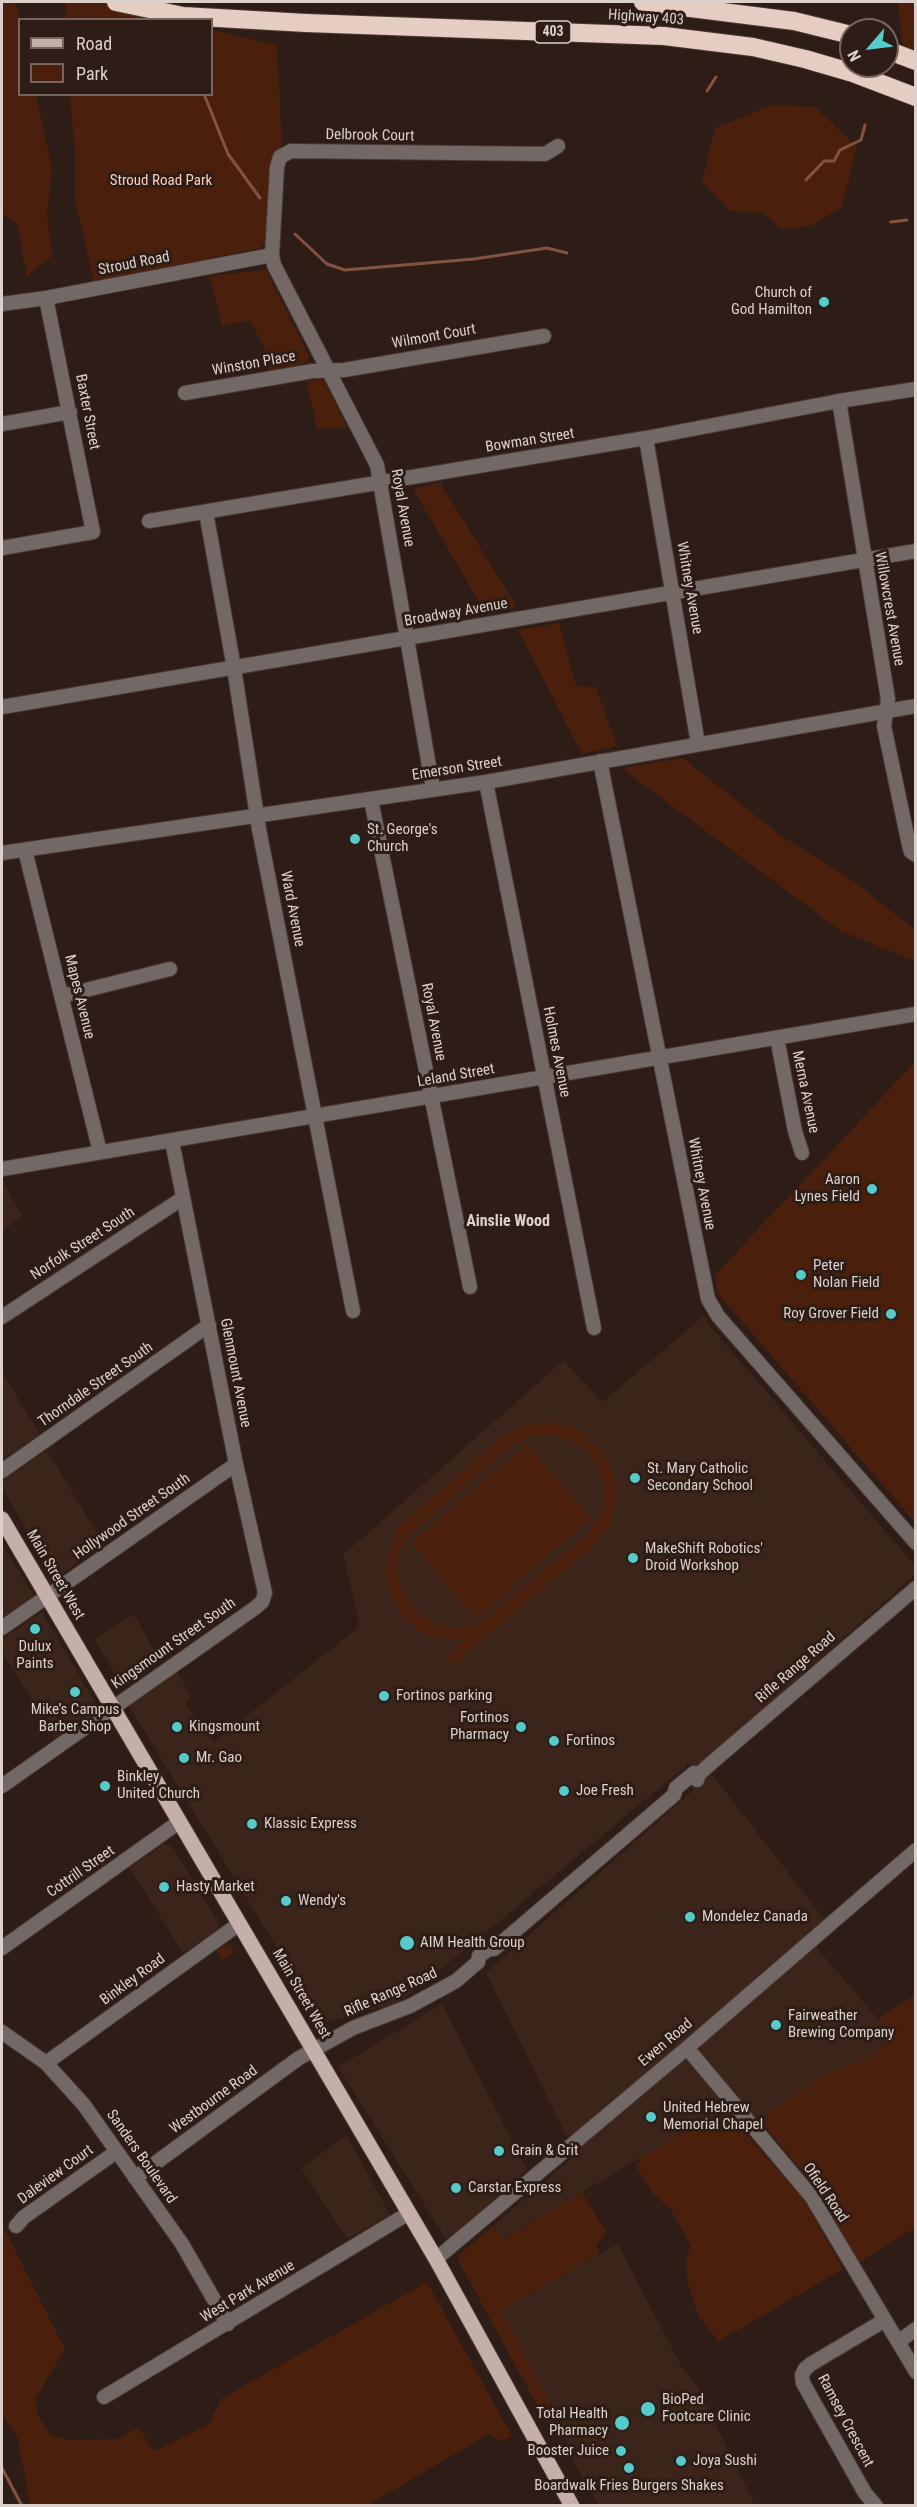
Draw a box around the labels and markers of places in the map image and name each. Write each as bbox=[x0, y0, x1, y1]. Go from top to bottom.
place label: Church of God Hamilton bbox=[731, 284, 812, 319]
marker: Church of God Hamilton bbox=[817, 295, 831, 309]
place label: St. George's Church bbox=[367, 821, 438, 856]
marker: St. George's Church bbox=[348, 832, 362, 846]
place label: Aaron Lynes Field bbox=[794, 1171, 860, 1206]
marker: Aaron Lynes Field bbox=[865, 1182, 879, 1196]
place label: Peter Nolan Field bbox=[813, 1257, 880, 1292]
marker: Peter Nolan Field bbox=[794, 1268, 808, 1282]
place label: Roy Grover Field bbox=[783, 1305, 879, 1323]
marker: Roy Grover Field bbox=[884, 1307, 898, 1321]
place label: St. Mary Catholic Secondary School bbox=[647, 1460, 753, 1495]
marker: St. Mary Catholic Secondary School bbox=[628, 1471, 642, 1485]
place label: MakeShift Robotics' Droid Workshop bbox=[645, 1540, 763, 1575]
marker: MakeShift Robotics' Droid Workshop bbox=[626, 1551, 640, 1565]
marker: Dulux Paints bbox=[28, 1622, 42, 1636]
place label: Dulux Paints bbox=[16, 1638, 54, 1673]
marker: Mike’s Campus Barber Shop bbox=[68, 1685, 82, 1699]
place label: Fortinos parking bbox=[396, 1687, 493, 1705]
marker: Fortinos parking bbox=[377, 1689, 391, 1703]
place label: Mike’s Campus Barber Shop bbox=[31, 1701, 119, 1736]
place label: Fortinos Pharmacy bbox=[450, 1709, 509, 1744]
place label: Kingsmount bbox=[189, 1718, 260, 1736]
marker: Kingsmount bbox=[170, 1720, 184, 1734]
marker: Fortinos Pharmacy bbox=[514, 1720, 528, 1734]
place label: Fortinos bbox=[566, 1732, 615, 1750]
marker: Fortinos bbox=[547, 1734, 561, 1748]
place label: Mr. Gao bbox=[196, 1749, 242, 1767]
marker: Mr. Gao bbox=[177, 1751, 191, 1765]
place label: Binkley United Church bbox=[117, 1768, 200, 1803]
marker: Binkley United Church bbox=[98, 1779, 112, 1793]
place label: Joe Fresh bbox=[576, 1782, 634, 1800]
marker: Joe Fresh bbox=[557, 1784, 571, 1798]
place label: Klassic Express bbox=[264, 1815, 357, 1833]
marker: Klassic Express bbox=[245, 1817, 259, 1831]
place label: Hasty Market bbox=[176, 1878, 255, 1896]
marker: Hasty Market bbox=[157, 1880, 171, 1894]
place label: Wendy's bbox=[298, 1892, 346, 1910]
marker: Wendy's bbox=[279, 1894, 293, 1908]
place label: Mondelez Canada bbox=[702, 1908, 808, 1926]
marker: Mondelez Canada bbox=[683, 1910, 697, 1924]
marker: AIM Health Group bbox=[398, 1934, 416, 1952]
place label: AIM Health Group bbox=[420, 1934, 525, 1952]
place label: Fairweather Brewing Company bbox=[788, 2007, 894, 2042]
marker: Fairweather Brewing Company bbox=[769, 2018, 783, 2032]
place label: United Hebrew Memorial Chapel bbox=[663, 2099, 763, 2134]
marker: United Hebrew Memorial Chapel bbox=[644, 2110, 658, 2124]
place label: Grain & Grit bbox=[511, 2142, 578, 2160]
marker: Grain & Grit bbox=[492, 2144, 506, 2158]
place label: Carstar Express bbox=[468, 2179, 561, 2197]
marker: Carstar Express bbox=[449, 2181, 463, 2195]
place label: BioPed Footcare Clinic bbox=[662, 2391, 751, 2426]
marker: BioPed Footcare Clinic bbox=[639, 2400, 657, 2418]
place label: Total Health Pharmacy bbox=[536, 2405, 608, 2440]
marker: Total Health Pharmacy bbox=[613, 2414, 631, 2432]
place label: Booster Juice bbox=[528, 2442, 609, 2460]
marker: Booster Juice bbox=[614, 2444, 628, 2458]
place label: Joya Sushi bbox=[693, 2452, 757, 2470]
marker: Joya Sushi bbox=[674, 2454, 688, 2468]
marker: Boardwalk Fries Burgers Shakes bbox=[622, 2461, 636, 2475]
place label: Boardwalk Fries Burgers Shakes bbox=[534, 2477, 724, 2495]

